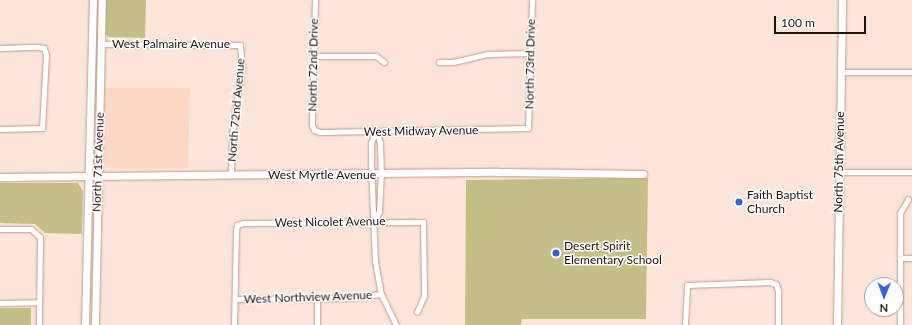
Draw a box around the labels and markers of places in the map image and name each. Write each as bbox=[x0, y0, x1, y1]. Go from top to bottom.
place label: Faith Baptist Church bbox=[747, 188, 813, 216]
marker: Faith Baptist Church bbox=[734, 197, 744, 207]
place label: Desert Spirit Elementary School bbox=[564, 239, 662, 267]
marker: Desert Spirit Elementary School bbox=[551, 248, 561, 258]

